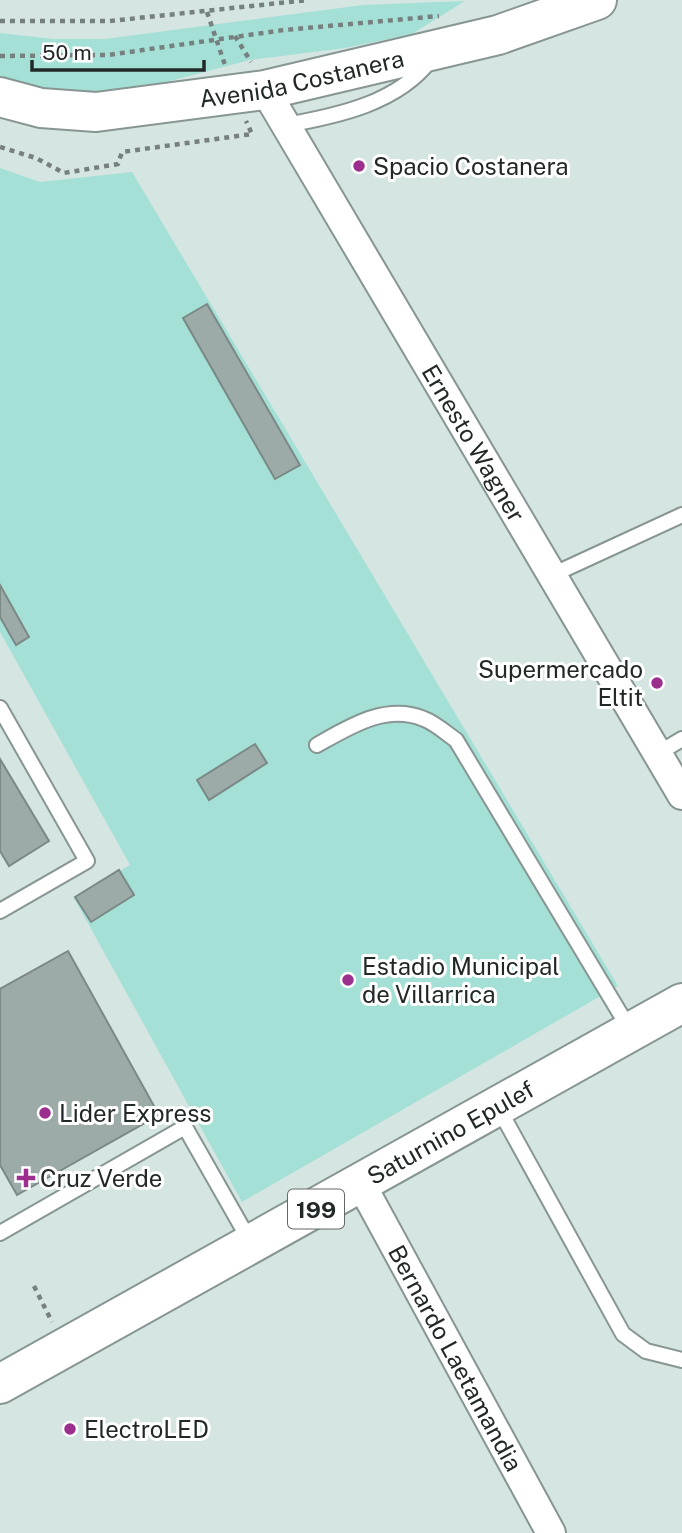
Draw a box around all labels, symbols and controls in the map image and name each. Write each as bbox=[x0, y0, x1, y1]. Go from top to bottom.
scale bar bbox=[32, 28, 203, 72]
text: 50 m bbox=[42, 40, 92, 65]
street label: Avenida Costanera bbox=[197, 44, 407, 112]
place label: Spacio Costanera bbox=[373, 152, 569, 180]
marker: Spacio Costanera bbox=[351, 158, 367, 174]
street label: Ernesto Wagner bbox=[416, 359, 531, 527]
place label: Supermercado Eltit bbox=[478, 655, 643, 711]
marker: Supermercado Eltit bbox=[649, 675, 665, 691]
place label: Estadio Municipal de Villarrica bbox=[362, 952, 560, 1008]
marker: Estadio Municipal de Villarrica bbox=[340, 972, 356, 988]
street label: Saturnino Epulef bbox=[362, 1075, 539, 1190]
place label: Lider Express bbox=[59, 1099, 211, 1127]
marker: Lider Express bbox=[37, 1105, 53, 1121]
place label: Cruz Verde bbox=[40, 1164, 162, 1192]
marker: Cruz Verde bbox=[18, 1170, 34, 1186]
road number: 199 bbox=[288, 1190, 344, 1228]
street label: Bernardo Laetamandia bbox=[383, 1240, 528, 1476]
place label: ElectroLED bbox=[84, 1415, 209, 1443]
marker: ElectroLED bbox=[62, 1421, 78, 1437]

